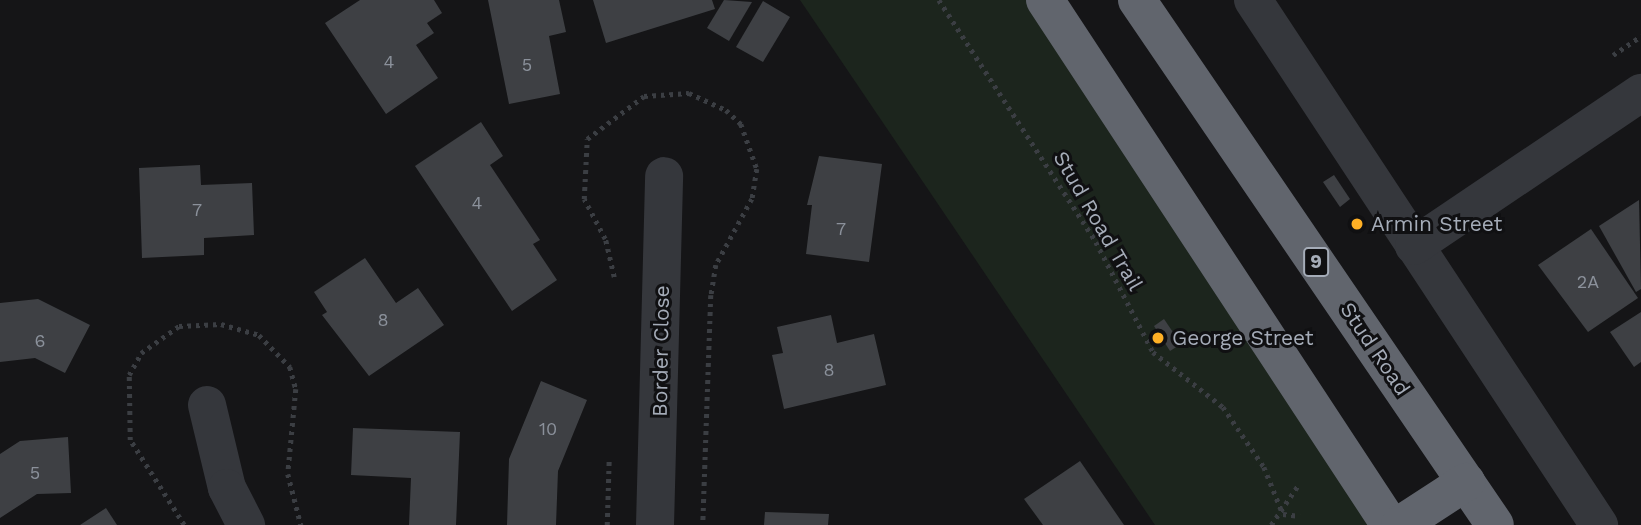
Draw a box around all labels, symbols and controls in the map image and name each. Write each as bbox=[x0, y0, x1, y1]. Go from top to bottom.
house number: 4 bbox=[384, 51, 394, 73]
house number: 5 bbox=[522, 54, 532, 76]
street label: Stud Road Trail bbox=[1048, 147, 1148, 295]
house number: 4 bbox=[472, 192, 482, 214]
house number: 7 bbox=[192, 199, 202, 221]
place label: Armin Street bbox=[1371, 211, 1502, 237]
marker: Armin Street bbox=[1349, 216, 1365, 232]
house number: 7 bbox=[836, 218, 846, 240]
road number: 9 bbox=[1302, 246, 1330, 278]
house number: 2A bbox=[1577, 271, 1599, 293]
street label: Border Close bbox=[647, 285, 675, 417]
street label: Stud Road bbox=[1335, 298, 1415, 400]
house number: 8 bbox=[377, 309, 389, 331]
place label: George Street bbox=[1172, 325, 1314, 351]
house number: 6 bbox=[35, 330, 45, 352]
marker: George Street bbox=[1150, 330, 1166, 346]
house number: 8 bbox=[823, 359, 835, 381]
house number: 10 bbox=[539, 418, 557, 440]
house number: 5 bbox=[30, 462, 40, 484]

